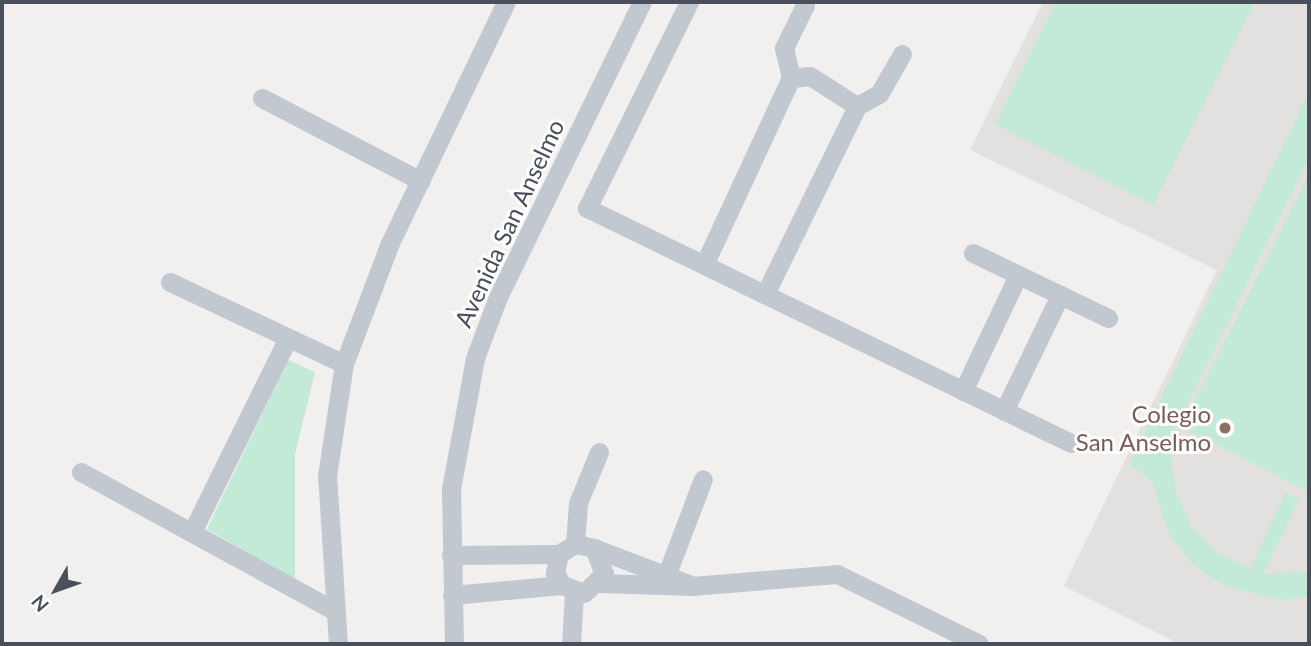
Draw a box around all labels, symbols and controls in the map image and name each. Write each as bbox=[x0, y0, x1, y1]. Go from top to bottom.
street label: Avenida San Anselmo bbox=[448, 114, 570, 332]
place label: Colegio San Anselmo bbox=[1075, 400, 1211, 456]
marker: Colegio San Anselmo bbox=[1217, 420, 1233, 436]
north arrow bbox=[21, 555, 91, 625]
text: N bbox=[26, 591, 53, 617]

